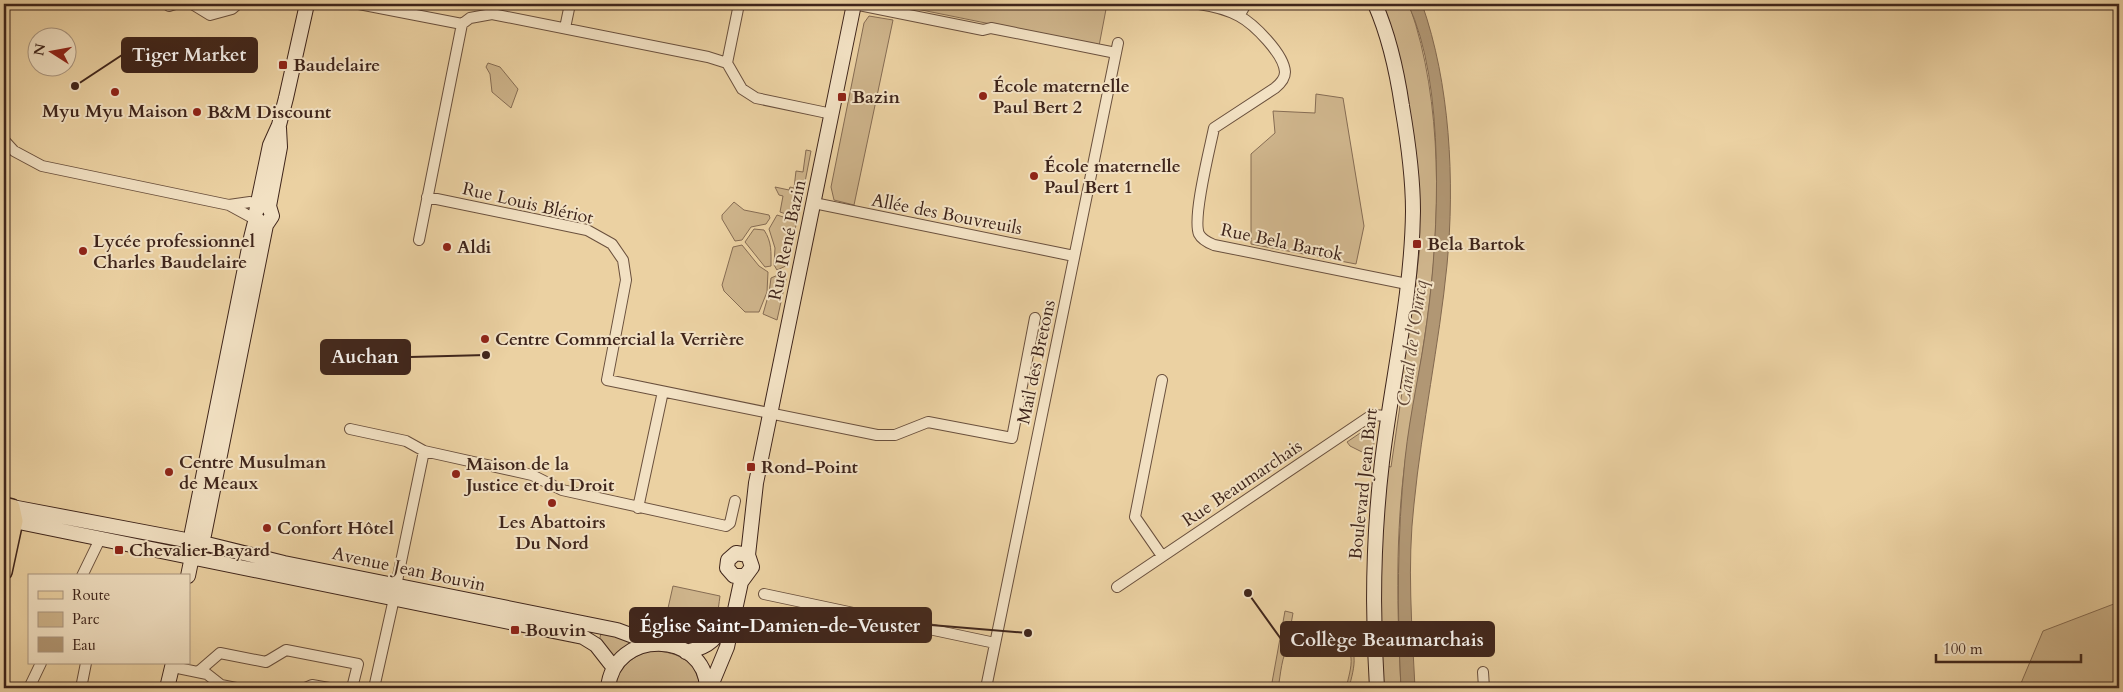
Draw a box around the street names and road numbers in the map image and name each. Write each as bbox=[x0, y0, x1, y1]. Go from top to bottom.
street label: Rue Louis Blériot bbox=[460, 176, 596, 231]
street label: Rue René Bazin bbox=[763, 177, 813, 303]
street label: Allée des Bouvreuils bbox=[869, 188, 1024, 241]
street label: Rue Bela Bartok bbox=[1218, 217, 1346, 268]
street label: Mail des Bretons bbox=[1011, 298, 1062, 427]
street label: Boulevard Jean Bart bbox=[1343, 407, 1384, 561]
street label: Rue Beaumarchais bbox=[1177, 434, 1307, 533]
street label: Avenue Jean Bouvin bbox=[330, 541, 489, 598]

